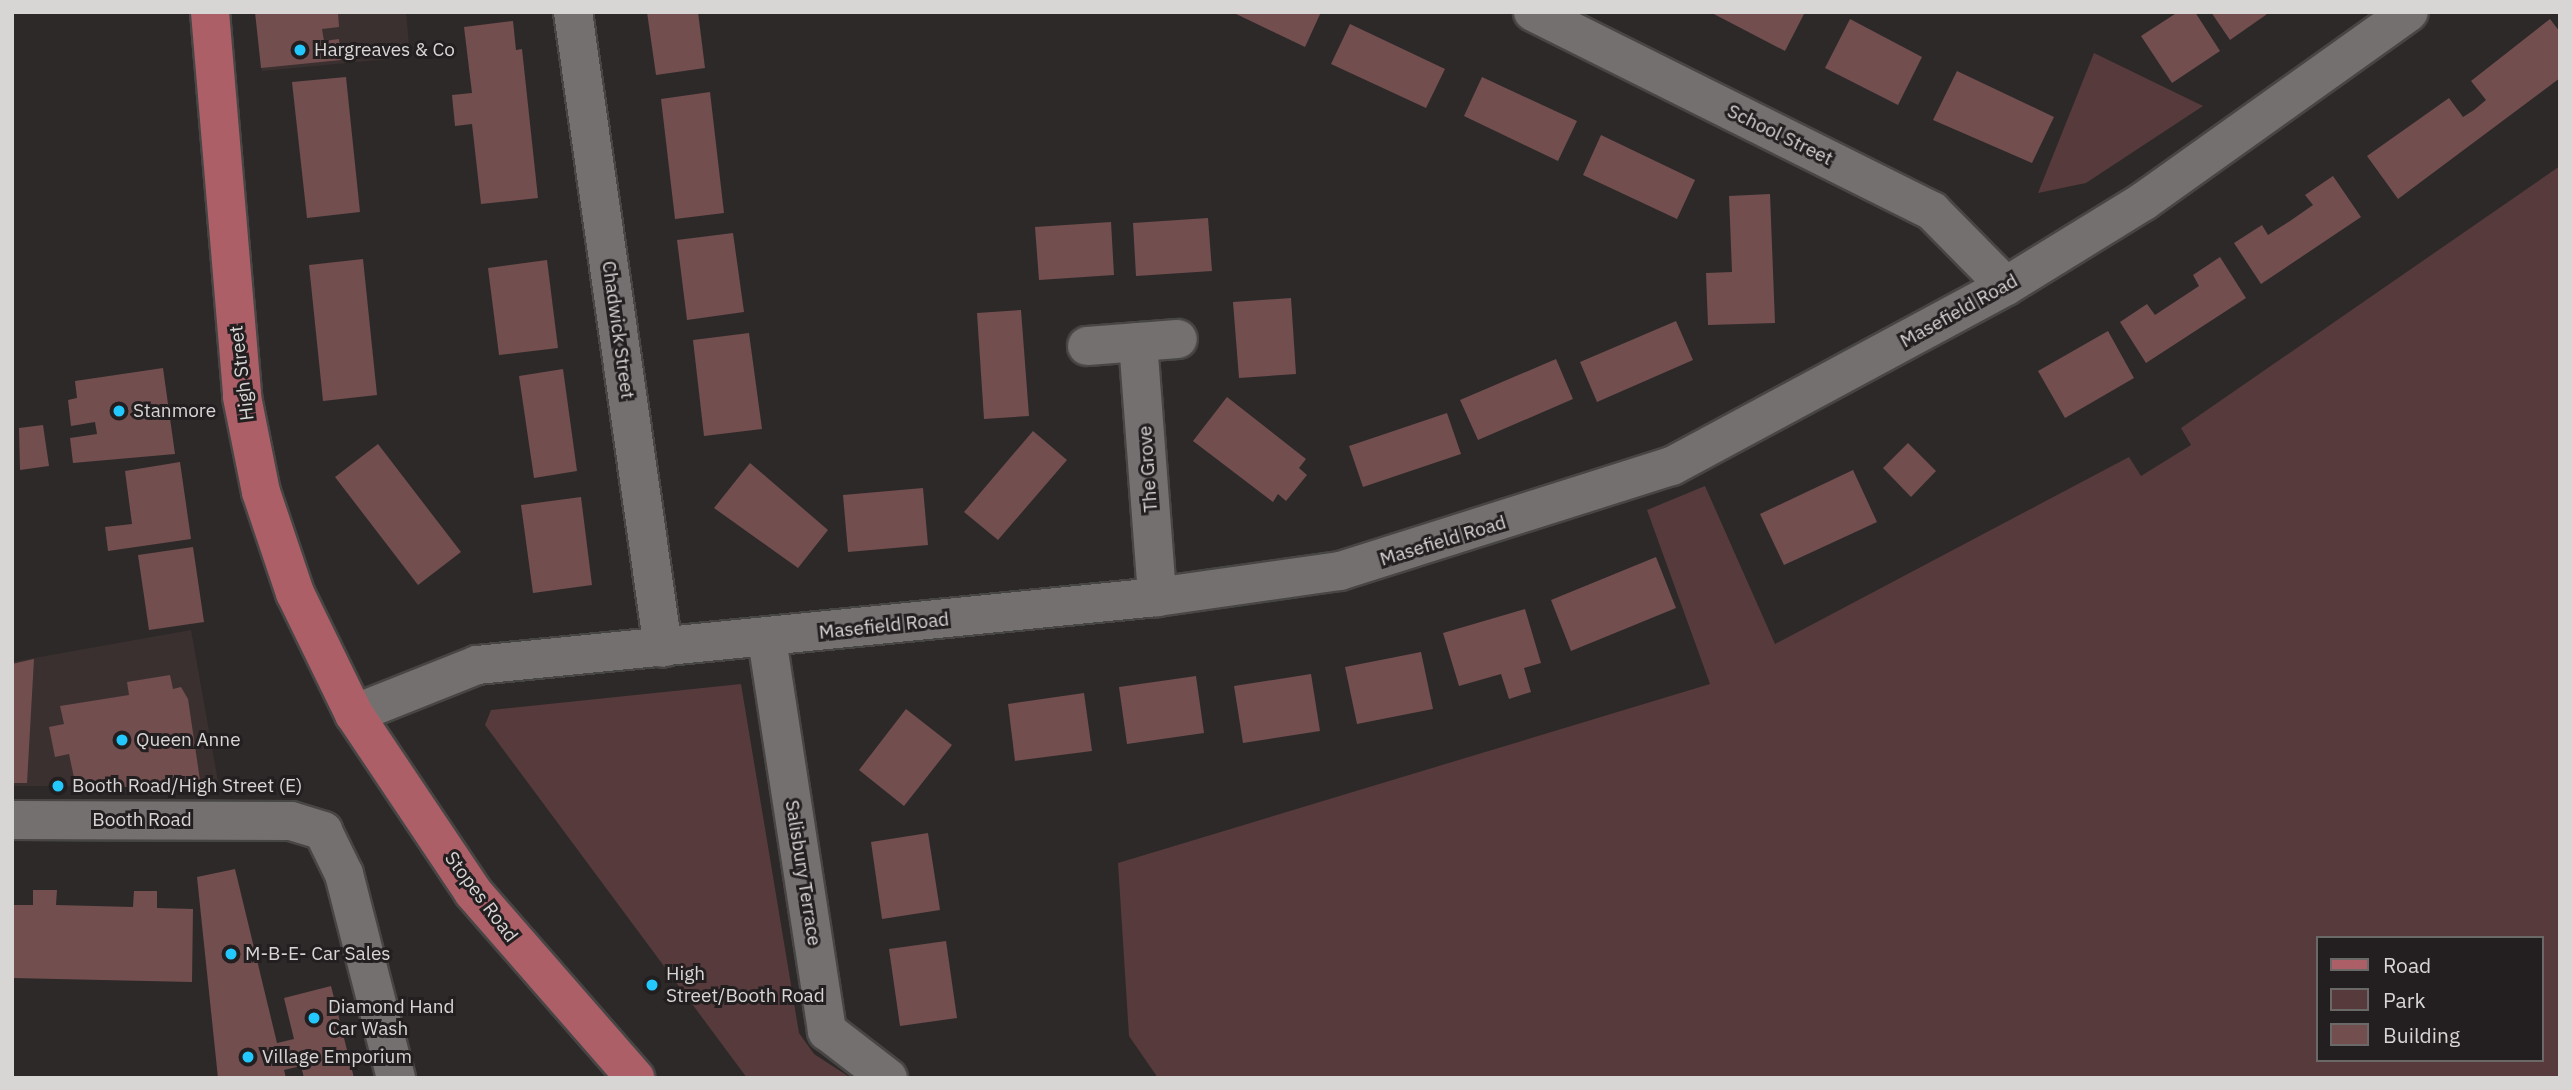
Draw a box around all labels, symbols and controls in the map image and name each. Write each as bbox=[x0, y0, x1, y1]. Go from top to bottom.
place label: Hargreaves & Co bbox=[314, 39, 455, 61]
marker: Hargreaves & Co bbox=[292, 42, 308, 58]
street label: School Street bbox=[1724, 100, 1836, 170]
street label: Chadwick Street bbox=[597, 259, 639, 401]
street label: Masefield Road bbox=[1896, 269, 2022, 353]
street label: High Street bbox=[225, 324, 259, 422]
place label: Stanmore bbox=[133, 400, 216, 422]
marker: Stanmore bbox=[111, 403, 127, 419]
street label: The Grove bbox=[1134, 425, 1162, 513]
street label: Masefield Road bbox=[1377, 511, 1509, 571]
street label: Masefield Road bbox=[818, 608, 950, 644]
place label: Queen Anne bbox=[136, 729, 241, 751]
marker: Queen Anne bbox=[114, 732, 130, 748]
place label: Booth Road/High Street (E) bbox=[72, 775, 302, 797]
marker: Booth Road/High Street (E) bbox=[50, 778, 66, 794]
street label: Salisbury Terrace bbox=[780, 798, 826, 948]
street label: Booth Road bbox=[92, 809, 192, 831]
street label: Stopes Road bbox=[440, 847, 522, 947]
legend bbox=[2316, 936, 2544, 1062]
place label: M-B-E- Car Sales bbox=[245, 943, 391, 965]
marker: M-B-E- Car Sales bbox=[223, 946, 239, 962]
text: Road bbox=[2383, 951, 2431, 979]
place label: High Street/Booth Road bbox=[666, 963, 825, 1007]
marker: High Street/Booth Road bbox=[644, 977, 660, 993]
text: Park bbox=[2383, 986, 2426, 1014]
place label: Diamond Hand Car Wash bbox=[328, 996, 455, 1040]
marker: Diamond Hand Car Wash bbox=[306, 1010, 322, 1026]
text: Building bbox=[2383, 1021, 2460, 1049]
place label: Village Emporium bbox=[262, 1046, 412, 1068]
marker: Village Emporium bbox=[240, 1049, 256, 1065]

